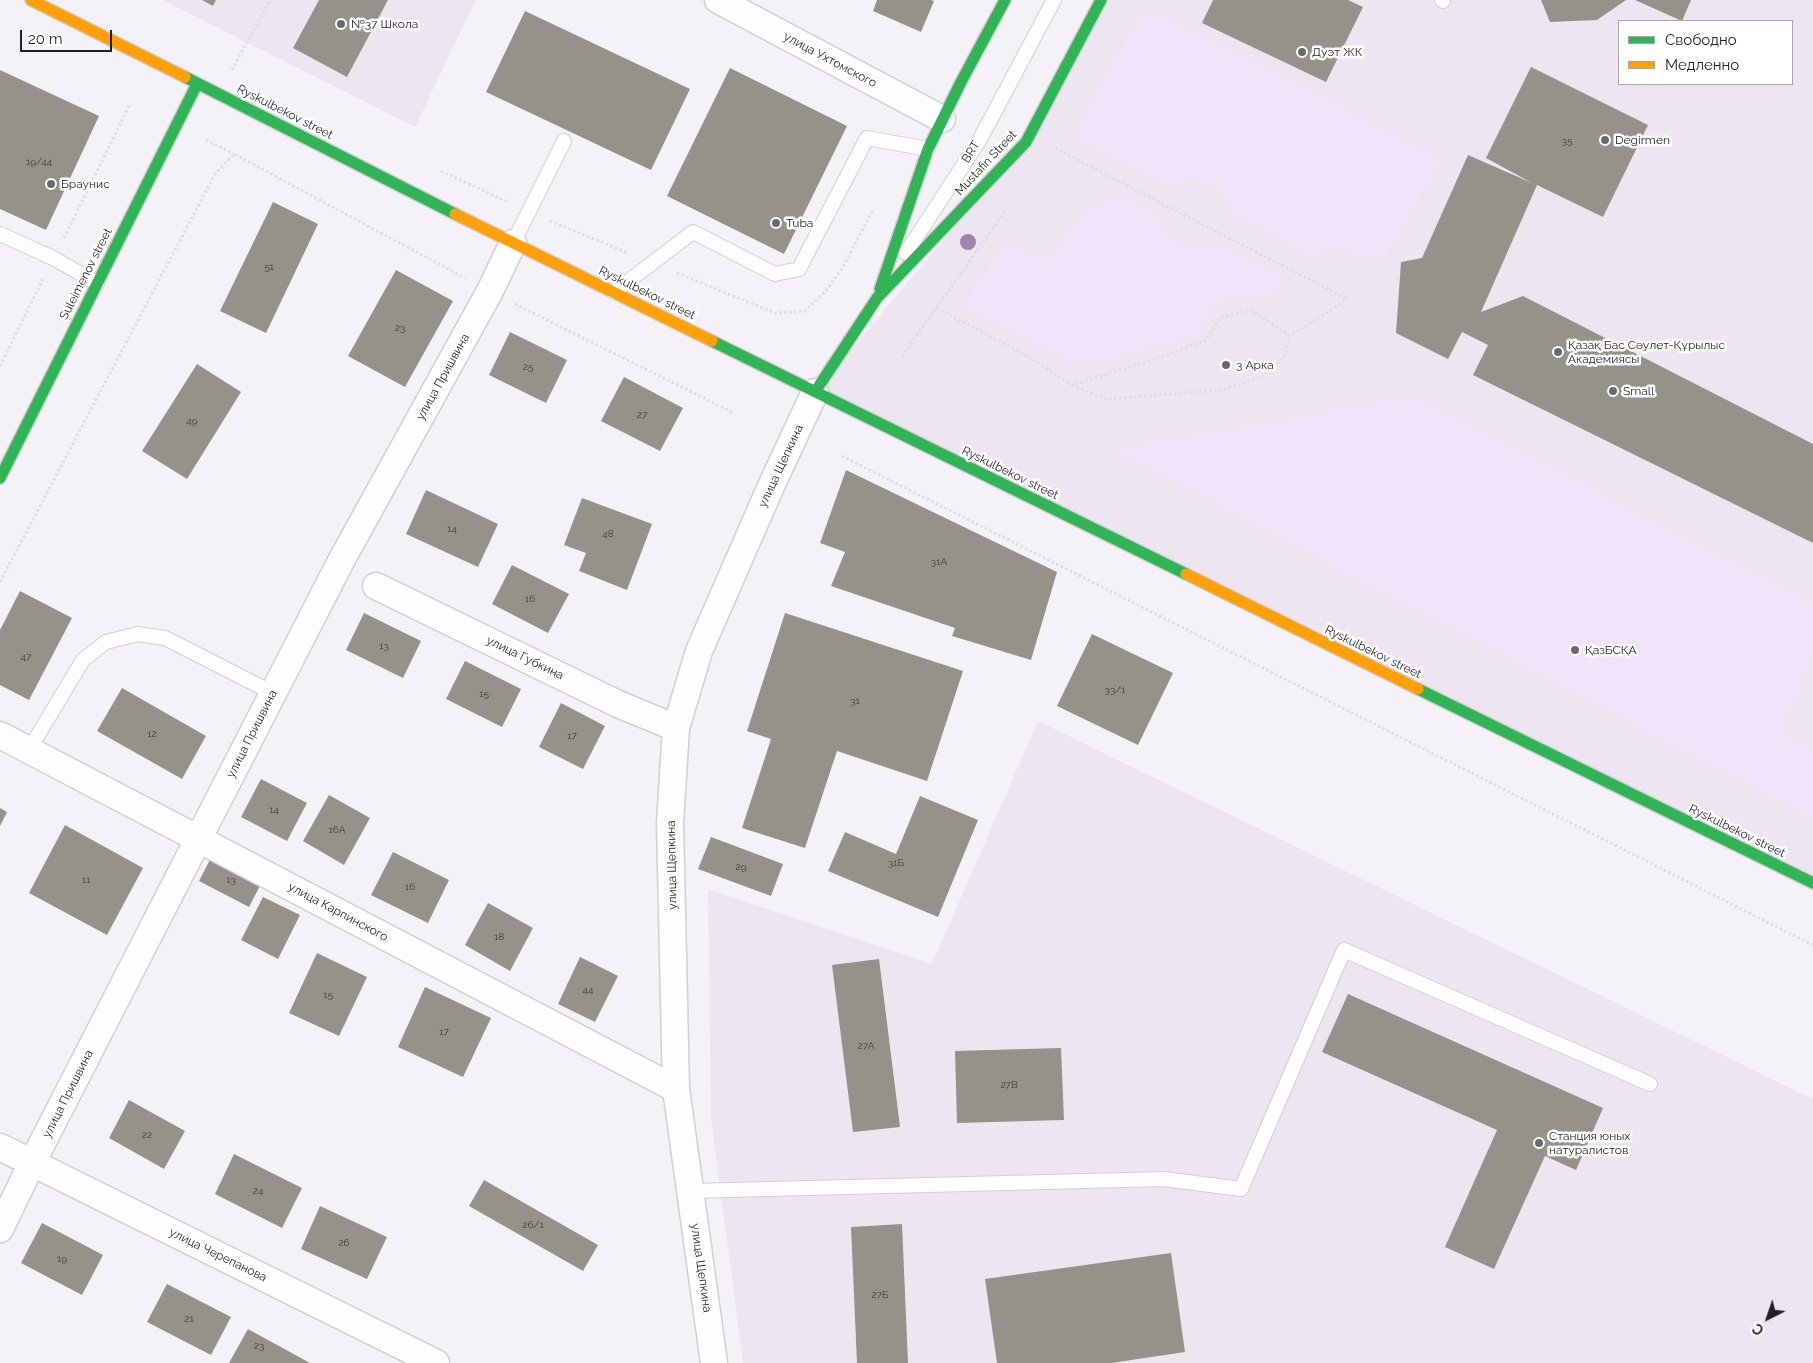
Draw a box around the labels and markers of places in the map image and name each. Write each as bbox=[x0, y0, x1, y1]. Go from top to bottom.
place label: №37 Школа bbox=[351, 17, 418, 31]
marker: №37 Школа bbox=[335, 18, 347, 30]
place label: Дуэт ЖК bbox=[1312, 45, 1362, 59]
marker: Дуэт ЖК bbox=[1296, 46, 1308, 58]
place label: Degirmen bbox=[1615, 133, 1670, 147]
marker: Degirmen bbox=[1599, 134, 1611, 146]
place label: Браунис bbox=[61, 177, 110, 191]
marker: Браунис bbox=[45, 178, 57, 190]
place label: Tuba bbox=[786, 216, 813, 230]
marker: Tuba bbox=[770, 217, 782, 229]
place label: Қазақ Бас Сәулет-Құрылыс Академиясы bbox=[1568, 338, 1725, 366]
marker: Қазақ Бас Сәулет-Құрылыс Академиясы bbox=[1552, 346, 1564, 358]
place label: 3 Арка bbox=[1236, 358, 1274, 372]
marker: 3 Арка bbox=[1220, 359, 1232, 371]
place label: Small bbox=[1623, 384, 1654, 398]
marker: Small bbox=[1607, 385, 1619, 397]
place label: ҚазБСҚА bbox=[1585, 643, 1637, 657]
marker: ҚазБСҚА bbox=[1569, 644, 1581, 656]
place label: Станция юных натуралистов bbox=[1549, 1129, 1630, 1157]
marker: Станция юных натуралистов bbox=[1533, 1137, 1545, 1149]

